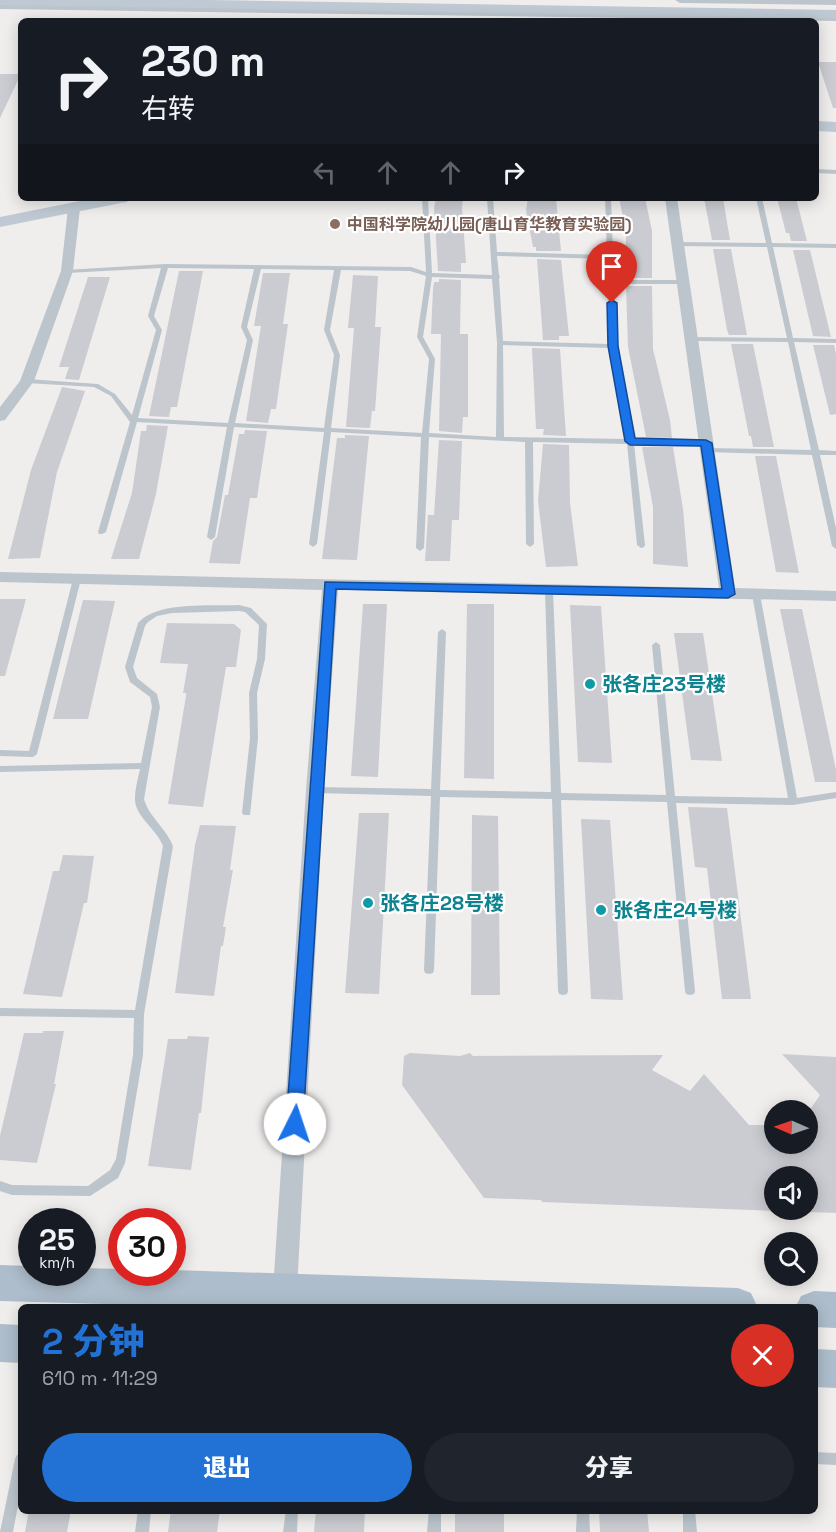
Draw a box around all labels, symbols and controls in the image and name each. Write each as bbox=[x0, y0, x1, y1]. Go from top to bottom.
text: 230 m bbox=[141, 35, 265, 88]
icon: right bbox=[42, 42, 120, 120]
text: 右转 bbox=[141, 91, 195, 126]
icon: left bbox=[308, 156, 341, 189]
icon: ahead bbox=[371, 156, 404, 189]
icon: ahead bbox=[434, 156, 467, 189]
icon: right bbox=[497, 156, 530, 189]
place label: 中国科学院幼儿园(唐山育华教育实验园) bbox=[347, 214, 632, 235]
marker: 中国科学院幼儿园(唐山育华教育实验园) bbox=[328, 217, 342, 231]
pin bbox=[586, 241, 637, 303]
icon: arrive bbox=[595, 250, 628, 283]
place label: 张各庄23号楼 bbox=[602, 671, 726, 697]
marker: 张各庄23号楼 bbox=[583, 677, 597, 691]
place label: 张各庄28号楼 bbox=[380, 890, 504, 916]
marker: 张各庄28号楼 bbox=[361, 896, 375, 910]
place label: 张各庄24号楼 bbox=[613, 897, 737, 923]
marker: 张各庄24号楼 bbox=[594, 903, 608, 917]
position arrow bbox=[263, 1092, 327, 1156]
north arrow bbox=[764, 1100, 818, 1154]
map controls bbox=[764, 1100, 818, 1286]
button: sound bbox=[764, 1166, 818, 1220]
speed limit sign: 30 bbox=[108, 1208, 186, 1286]
text: 25 bbox=[39, 1220, 75, 1259]
button: search bbox=[764, 1232, 818, 1286]
text: km/h bbox=[39, 1253, 75, 1272]
text: 2 分钟 bbox=[42, 1319, 145, 1365]
button: close bbox=[731, 1324, 794, 1387]
text: 610 m · 11:29 bbox=[42, 1365, 158, 1391]
button: 退出 bbox=[42, 1433, 412, 1502]
button: 分享 bbox=[424, 1433, 794, 1502]

